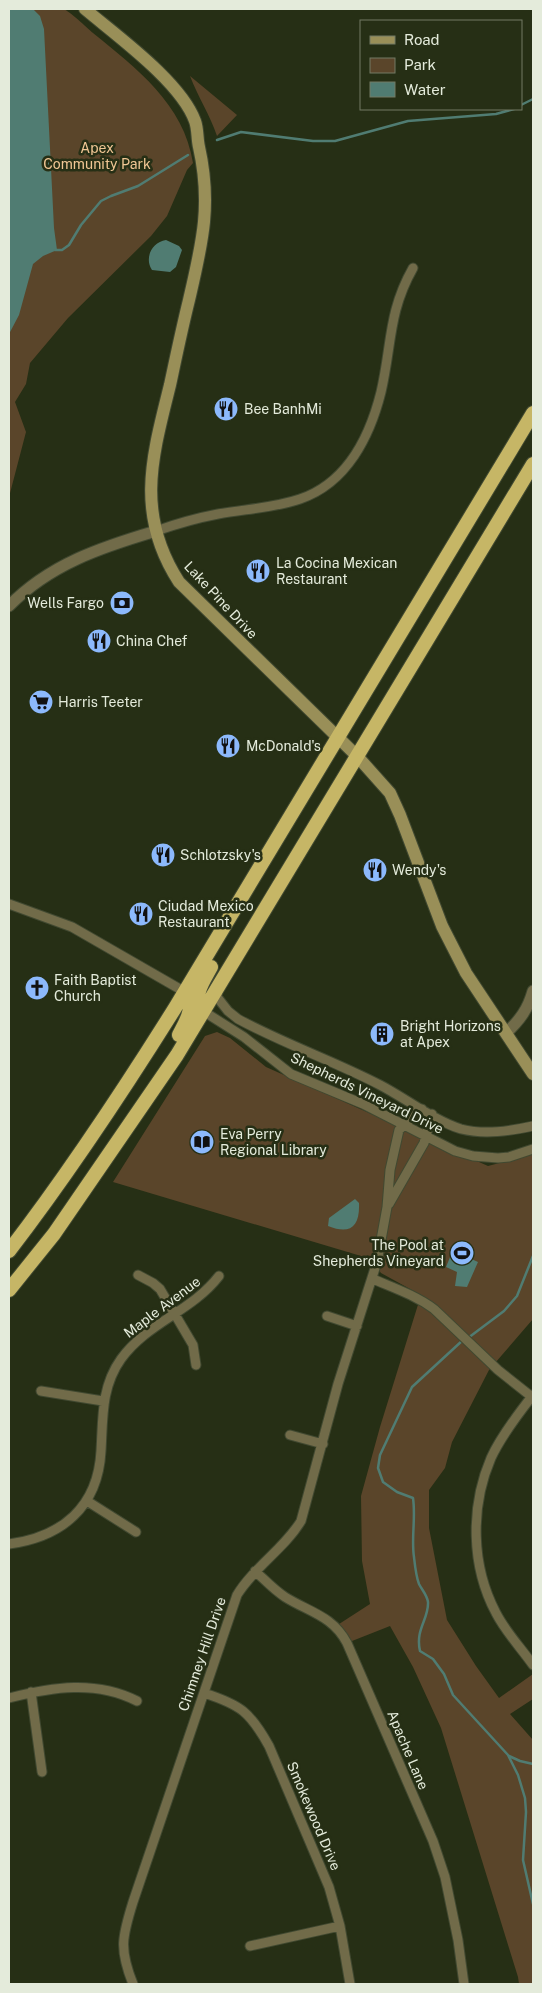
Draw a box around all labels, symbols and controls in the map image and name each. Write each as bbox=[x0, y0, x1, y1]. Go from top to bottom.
legend bbox=[360, 20, 522, 110]
text: Road bbox=[404, 31, 440, 48]
text: Park bbox=[404, 56, 436, 73]
text: Water bbox=[404, 81, 446, 98]
park label: Apex Community Park bbox=[43, 140, 151, 172]
restaurant icon: Bee BanhMi bbox=[213, 396, 239, 422]
place label: Bee BanhMi bbox=[244, 401, 322, 417]
place label: La Cocina Mexican Restaurant bbox=[276, 555, 397, 587]
street label: Lake Pine Drive bbox=[181, 558, 261, 642]
restaurant icon: La Cocina Mexican Restaurant bbox=[245, 558, 271, 584]
bank icon: Wells Fargo bbox=[109, 590, 135, 616]
place label: Wells Fargo bbox=[27, 595, 104, 611]
restaurant icon: China Chef bbox=[86, 628, 112, 654]
place label: China Chef bbox=[116, 633, 188, 649]
supermarket icon: Harris Teeter bbox=[28, 689, 54, 715]
place label: Harris Teeter bbox=[58, 694, 143, 710]
restaurant icon: McDonald's bbox=[215, 733, 241, 759]
place label: McDonald's bbox=[246, 738, 321, 754]
restaurant icon: Schlotzsky's bbox=[150, 842, 176, 868]
place label: Schlotzsky's bbox=[180, 847, 261, 863]
restaurant icon: Wendy's bbox=[362, 857, 388, 883]
place label: Wendy's bbox=[392, 862, 446, 878]
place label: Ciudad Mexico Restaurant bbox=[158, 898, 254, 930]
restaurant icon: Ciudad Mexico Restaurant bbox=[128, 901, 154, 927]
place label: Faith Baptist Church bbox=[54, 972, 137, 1004]
church icon: Faith Baptist Church bbox=[24, 975, 50, 1001]
place label: Bright Horizons at Apex bbox=[400, 1018, 501, 1050]
building icon: Bright Horizons at Apex bbox=[369, 1021, 395, 1047]
street label: Shepherds Vineyard Drive bbox=[288, 1049, 446, 1137]
place label: Eva Perry Regional Library bbox=[220, 1126, 327, 1158]
library icon: Eva Perry Regional Library bbox=[189, 1129, 215, 1155]
place label: The Pool at Shepherds Vineyard bbox=[313, 1237, 444, 1269]
sports icon: The Pool at Shepherds Vineyard bbox=[449, 1240, 475, 1266]
street label: Maple Avenue bbox=[121, 1273, 203, 1341]
street label: Chimney Hill Drive bbox=[175, 1595, 229, 1713]
street label: Apache Lane bbox=[384, 1708, 432, 1792]
street label: Smokewood Drive bbox=[284, 1759, 344, 1873]

